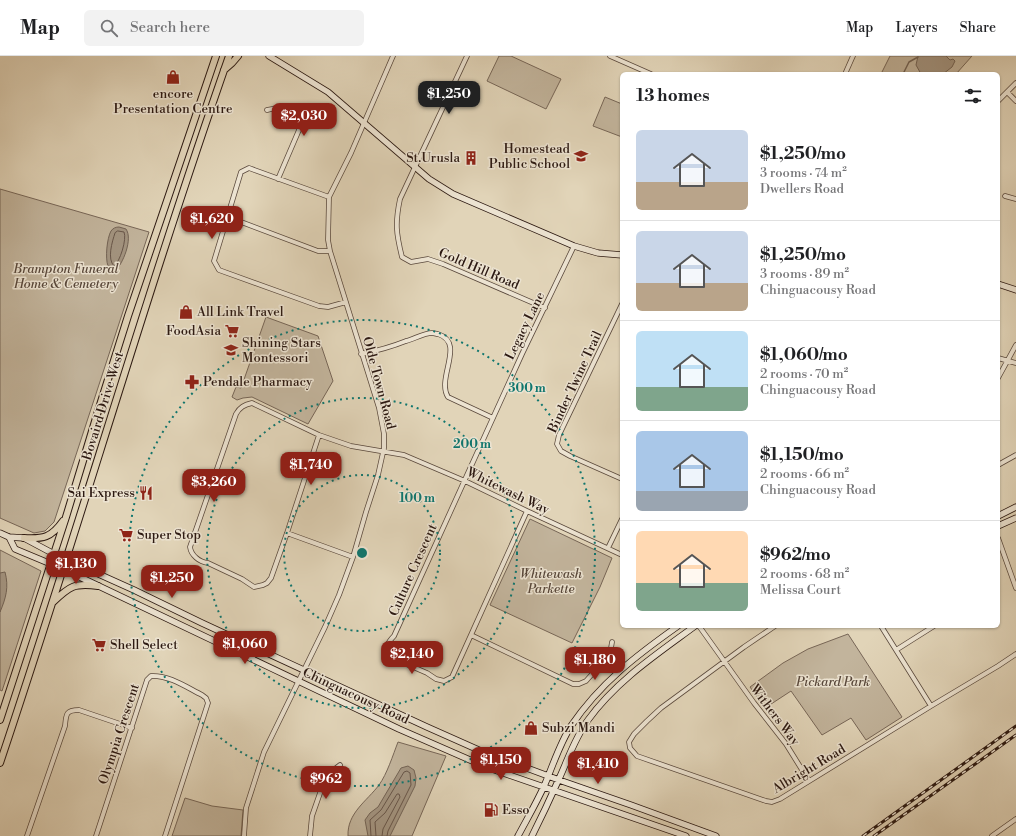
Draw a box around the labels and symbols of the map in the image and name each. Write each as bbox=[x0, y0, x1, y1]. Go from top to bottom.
shop icon: encore Presentation Centre bbox=[165, 69, 181, 85]
pin: $1,250 bbox=[416, 81, 482, 115]
place label: encore Presentation Centre bbox=[114, 86, 233, 117]
pin: $2,030 bbox=[271, 103, 337, 137]
place label: Homestead Public School bbox=[489, 141, 571, 172]
school or university icon: Homestead Public School bbox=[573, 148, 589, 164]
place label: St.Urusla bbox=[406, 150, 460, 166]
building icon: St.Urusla bbox=[463, 150, 479, 166]
pin: $1,620 bbox=[179, 206, 245, 240]
street label: Gold Hill Road bbox=[436, 245, 522, 293]
park label: Brampton Funeral Home & Cemetery bbox=[12, 261, 119, 292]
street label: Legacy Lane bbox=[502, 289, 548, 363]
shop icon: All Link Travel bbox=[178, 304, 194, 320]
place label: All Link Travel bbox=[196, 304, 284, 320]
place label: FoodAsia bbox=[166, 323, 221, 339]
supermarket icon: FoodAsia bbox=[224, 323, 240, 339]
street label: Binder Twine Trail bbox=[544, 328, 606, 436]
place label: Shining Stars Montessori bbox=[242, 335, 321, 366]
street label: Olde Town Road bbox=[359, 335, 399, 432]
school or university icon: Shining Stars Montessori bbox=[223, 342, 239, 358]
street label: Bovaird Drive West bbox=[79, 349, 127, 463]
pharmacy icon: Pendale Pharmacy bbox=[184, 374, 200, 390]
place label: Pendale Pharmacy bbox=[203, 374, 313, 390]
text: 300 m bbox=[508, 381, 546, 396]
text: 200 m bbox=[453, 437, 491, 452]
pin: $1,740 bbox=[278, 452, 344, 486]
street label: Whitewash Way bbox=[463, 464, 553, 518]
pin: $3,260 bbox=[181, 469, 247, 503]
place label: Sai Express bbox=[67, 485, 135, 501]
restaurant icon: Sai Express bbox=[138, 485, 154, 501]
text: 100 m bbox=[399, 491, 435, 506]
street label: Culture Crescent bbox=[386, 521, 441, 619]
supermarket icon: Super Stop bbox=[118, 527, 134, 543]
place label: Super Stop bbox=[137, 527, 201, 543]
centre of rings bbox=[355, 546, 369, 560]
pin: $1,130 bbox=[43, 551, 109, 585]
pin: $1,250 bbox=[139, 565, 205, 599]
park label: Whitewash Parkette bbox=[520, 566, 583, 597]
pin: $1,060 bbox=[212, 631, 278, 665]
supermarket icon: Shell Select bbox=[91, 637, 107, 653]
place label: Shell Select bbox=[110, 637, 178, 653]
pin: $2,140 bbox=[379, 641, 445, 675]
pin: $1,180 bbox=[562, 647, 628, 681]
street label: Chinguacousy Road bbox=[300, 664, 412, 728]
park label: Pickard Park bbox=[795, 674, 870, 690]
street label: Olympia Crescent bbox=[95, 681, 143, 786]
street label: Withers Way bbox=[746, 681, 804, 749]
shop icon: Subzi Mandi bbox=[523, 720, 539, 736]
place label: Subzi Mandi bbox=[542, 720, 615, 736]
street label: Albright Road bbox=[769, 741, 849, 798]
pin: $1,150 bbox=[468, 747, 534, 781]
pin: $1,410 bbox=[565, 751, 631, 785]
pin: $962 bbox=[302, 766, 350, 800]
fuel station icon: Esso bbox=[483, 802, 499, 818]
place label: Esso bbox=[502, 802, 530, 818]

